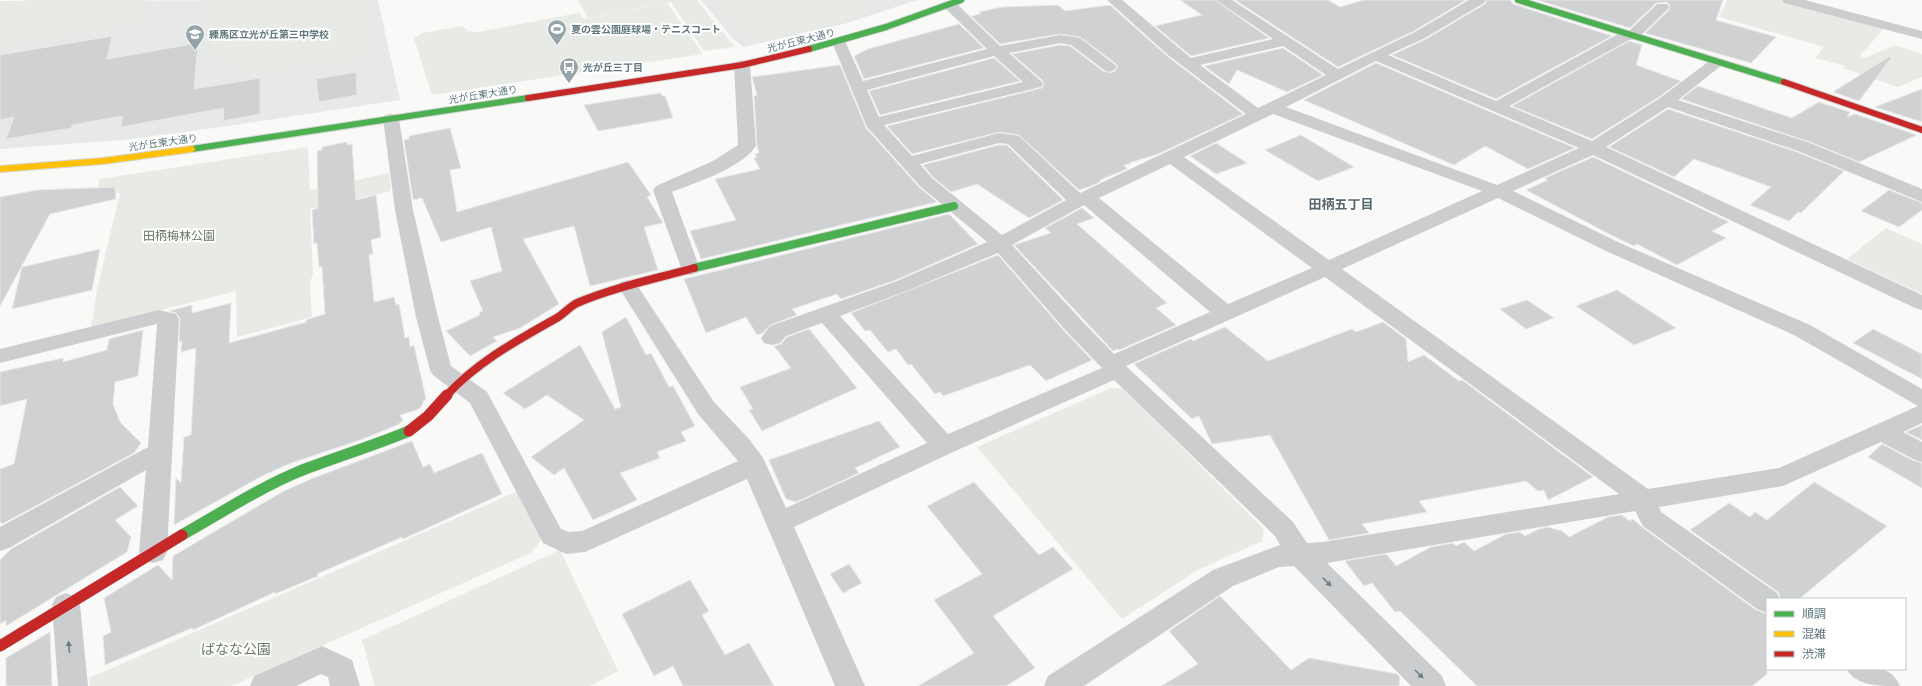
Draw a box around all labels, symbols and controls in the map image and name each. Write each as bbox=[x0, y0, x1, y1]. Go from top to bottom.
sports icon: 夏の雲公園庭球場・テニスコート bbox=[546, 18, 568, 46]
school or university icon: 練馬区立光が丘第三中学校 bbox=[184, 23, 206, 51]
place label: 夏の雲公園庭球場・テニスコート bbox=[571, 23, 721, 35]
street label: 光が丘東大通り bbox=[766, 26, 836, 54]
place label: 練馬区立光が丘第三中学校 bbox=[209, 28, 329, 40]
bus stop icon: 光が丘三丁目 bbox=[558, 56, 580, 84]
place label: 光が丘三丁目 bbox=[583, 61, 643, 73]
street label: 光が丘東大通り bbox=[447, 83, 519, 105]
street label: 光が丘東大通り bbox=[128, 131, 198, 153]
district label: 田柄五丁目 bbox=[1308, 196, 1374, 212]
park label: 田柄梅林公園 bbox=[143, 228, 215, 243]
one-way arrow bbox=[1322, 577, 1332, 587]
legend bbox=[1766, 598, 1906, 670]
text: 順調 bbox=[1802, 606, 1826, 621]
text: 混雑 bbox=[1802, 626, 1826, 641]
park label: ばなな公園 bbox=[201, 640, 271, 657]
one-way arrow bbox=[66, 641, 73, 653]
text: 渋滞 bbox=[1802, 646, 1826, 661]
one-way arrow bbox=[1414, 669, 1424, 679]

